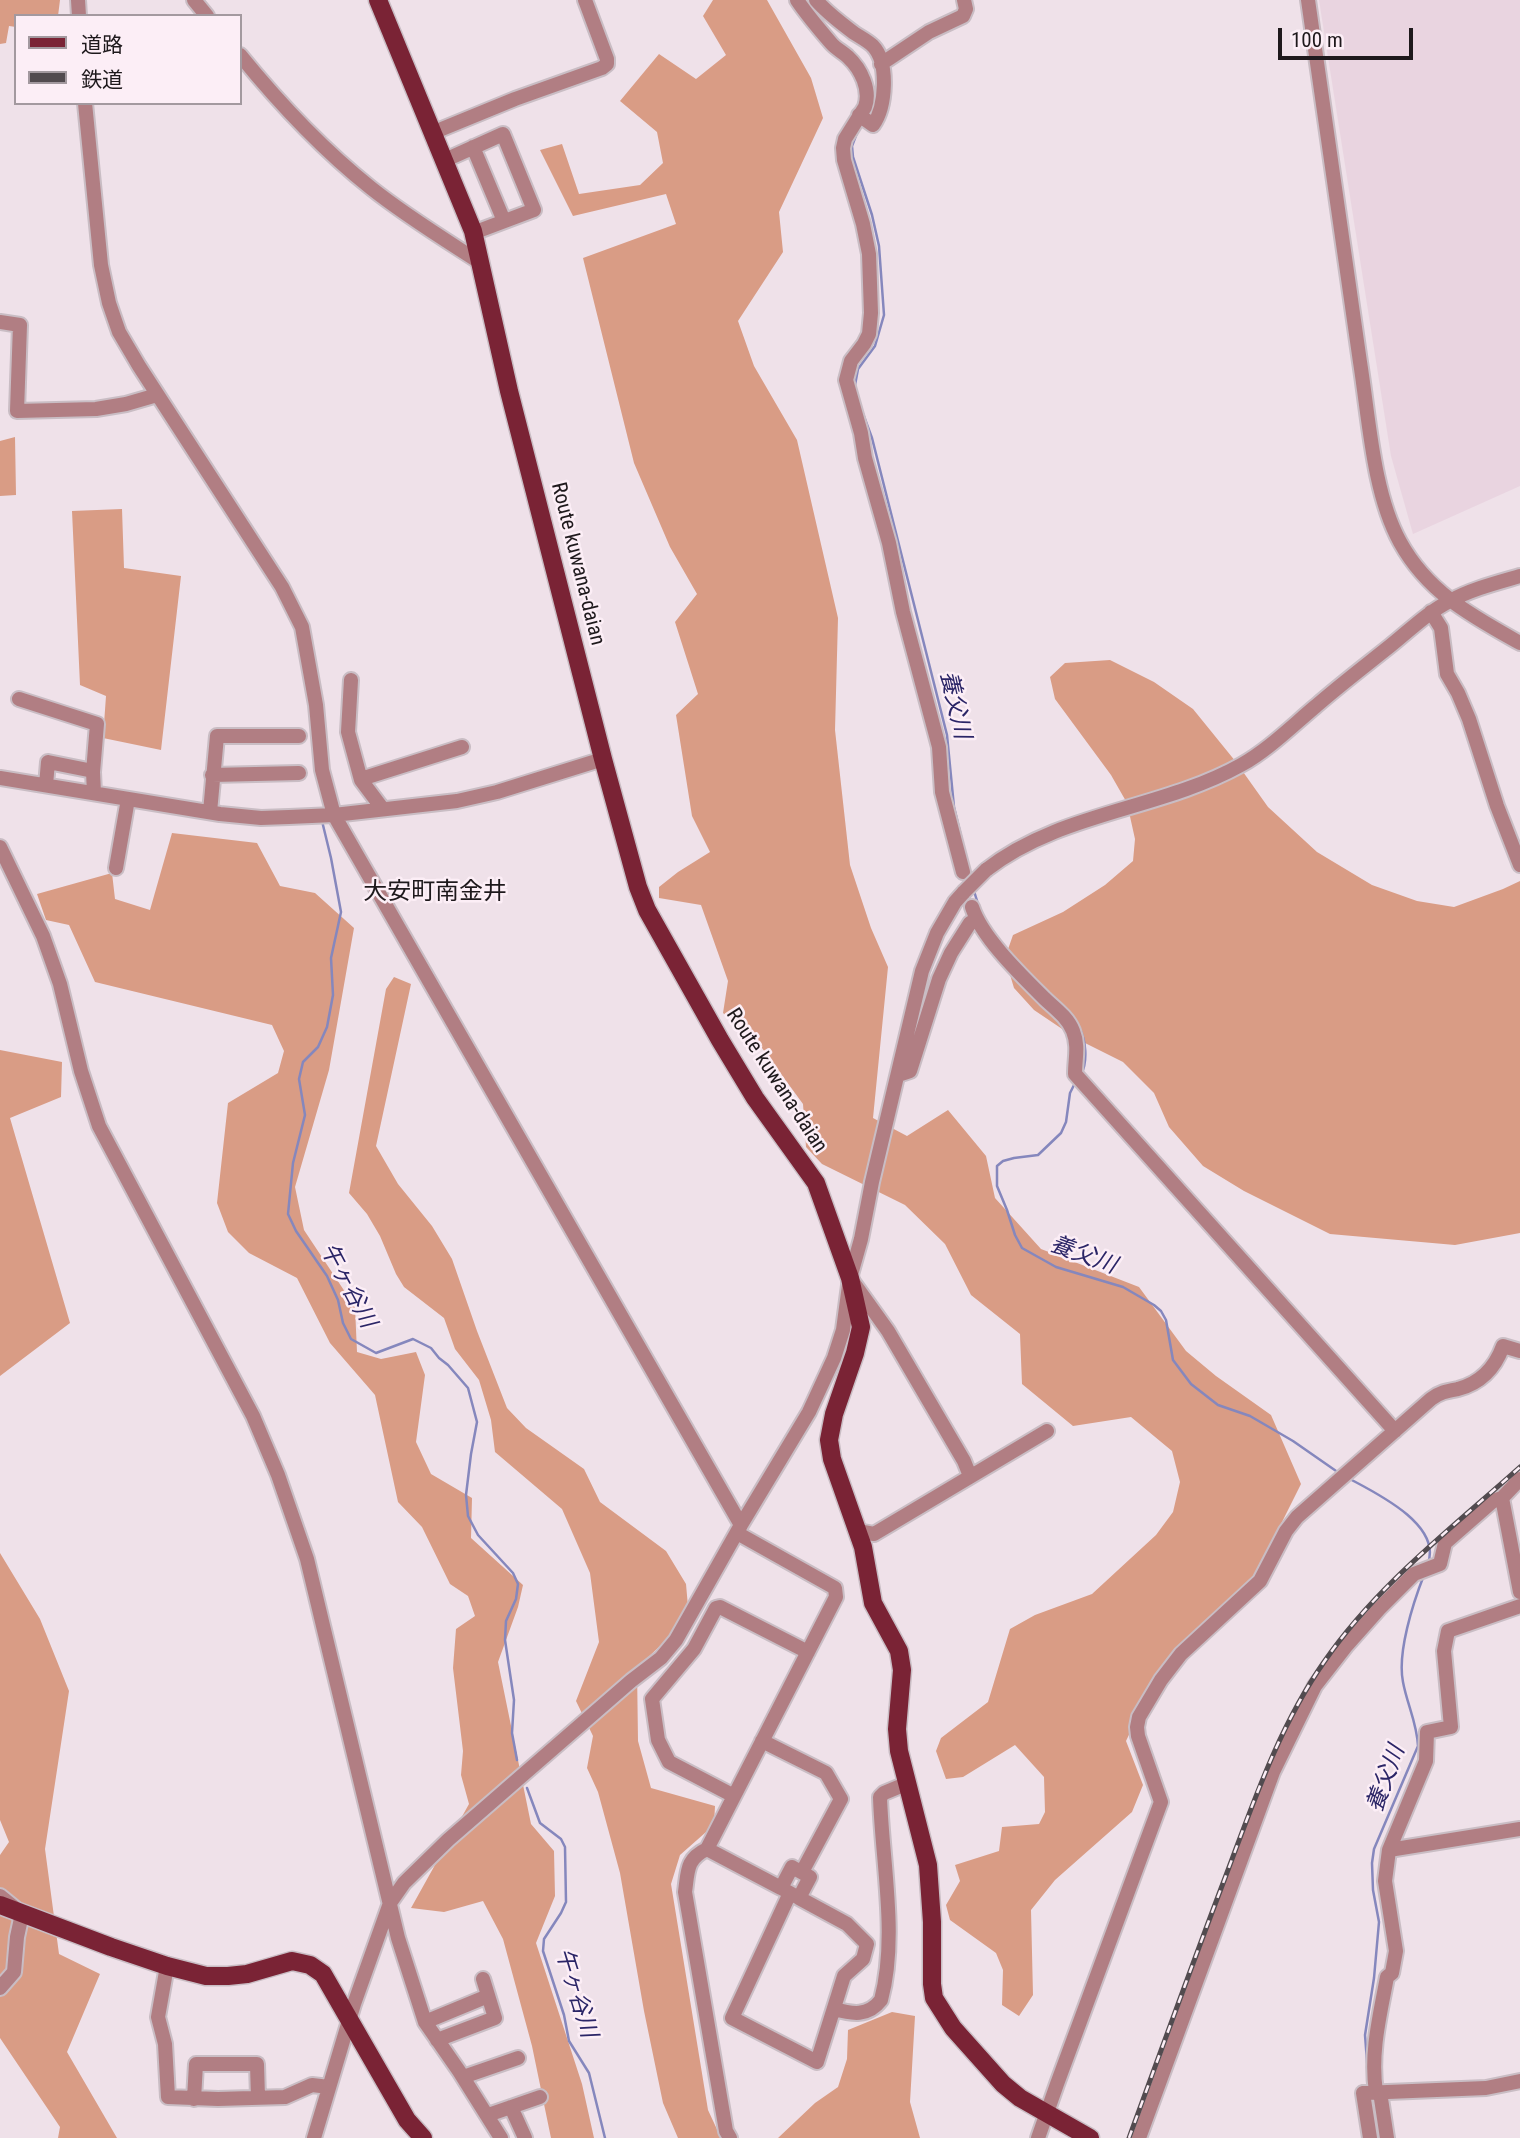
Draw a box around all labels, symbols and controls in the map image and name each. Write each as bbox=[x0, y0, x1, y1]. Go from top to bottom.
legend bbox=[14, 14, 242, 105]
scale bar bbox=[1282, 14, 1417, 58]
text: 100 m bbox=[1291, 28, 1343, 52]
text: 道路 bbox=[81, 33, 123, 57]
text: 鉄道 bbox=[81, 68, 123, 92]
street label: Route kuwana-daian bbox=[545, 480, 609, 648]
water label: 養父川 bbox=[933, 668, 975, 742]
district label: 大安町南金井 bbox=[363, 879, 507, 907]
street label: Route kuwana-daian bbox=[720, 1004, 832, 1158]
water label: 養父川 bbox=[1046, 1231, 1120, 1281]
water label: 午ヶ谷川 bbox=[313, 1239, 381, 1333]
water label: 養父川 bbox=[1362, 1742, 1412, 1816]
water label: 午ヶ谷川 bbox=[548, 1945, 602, 2041]

